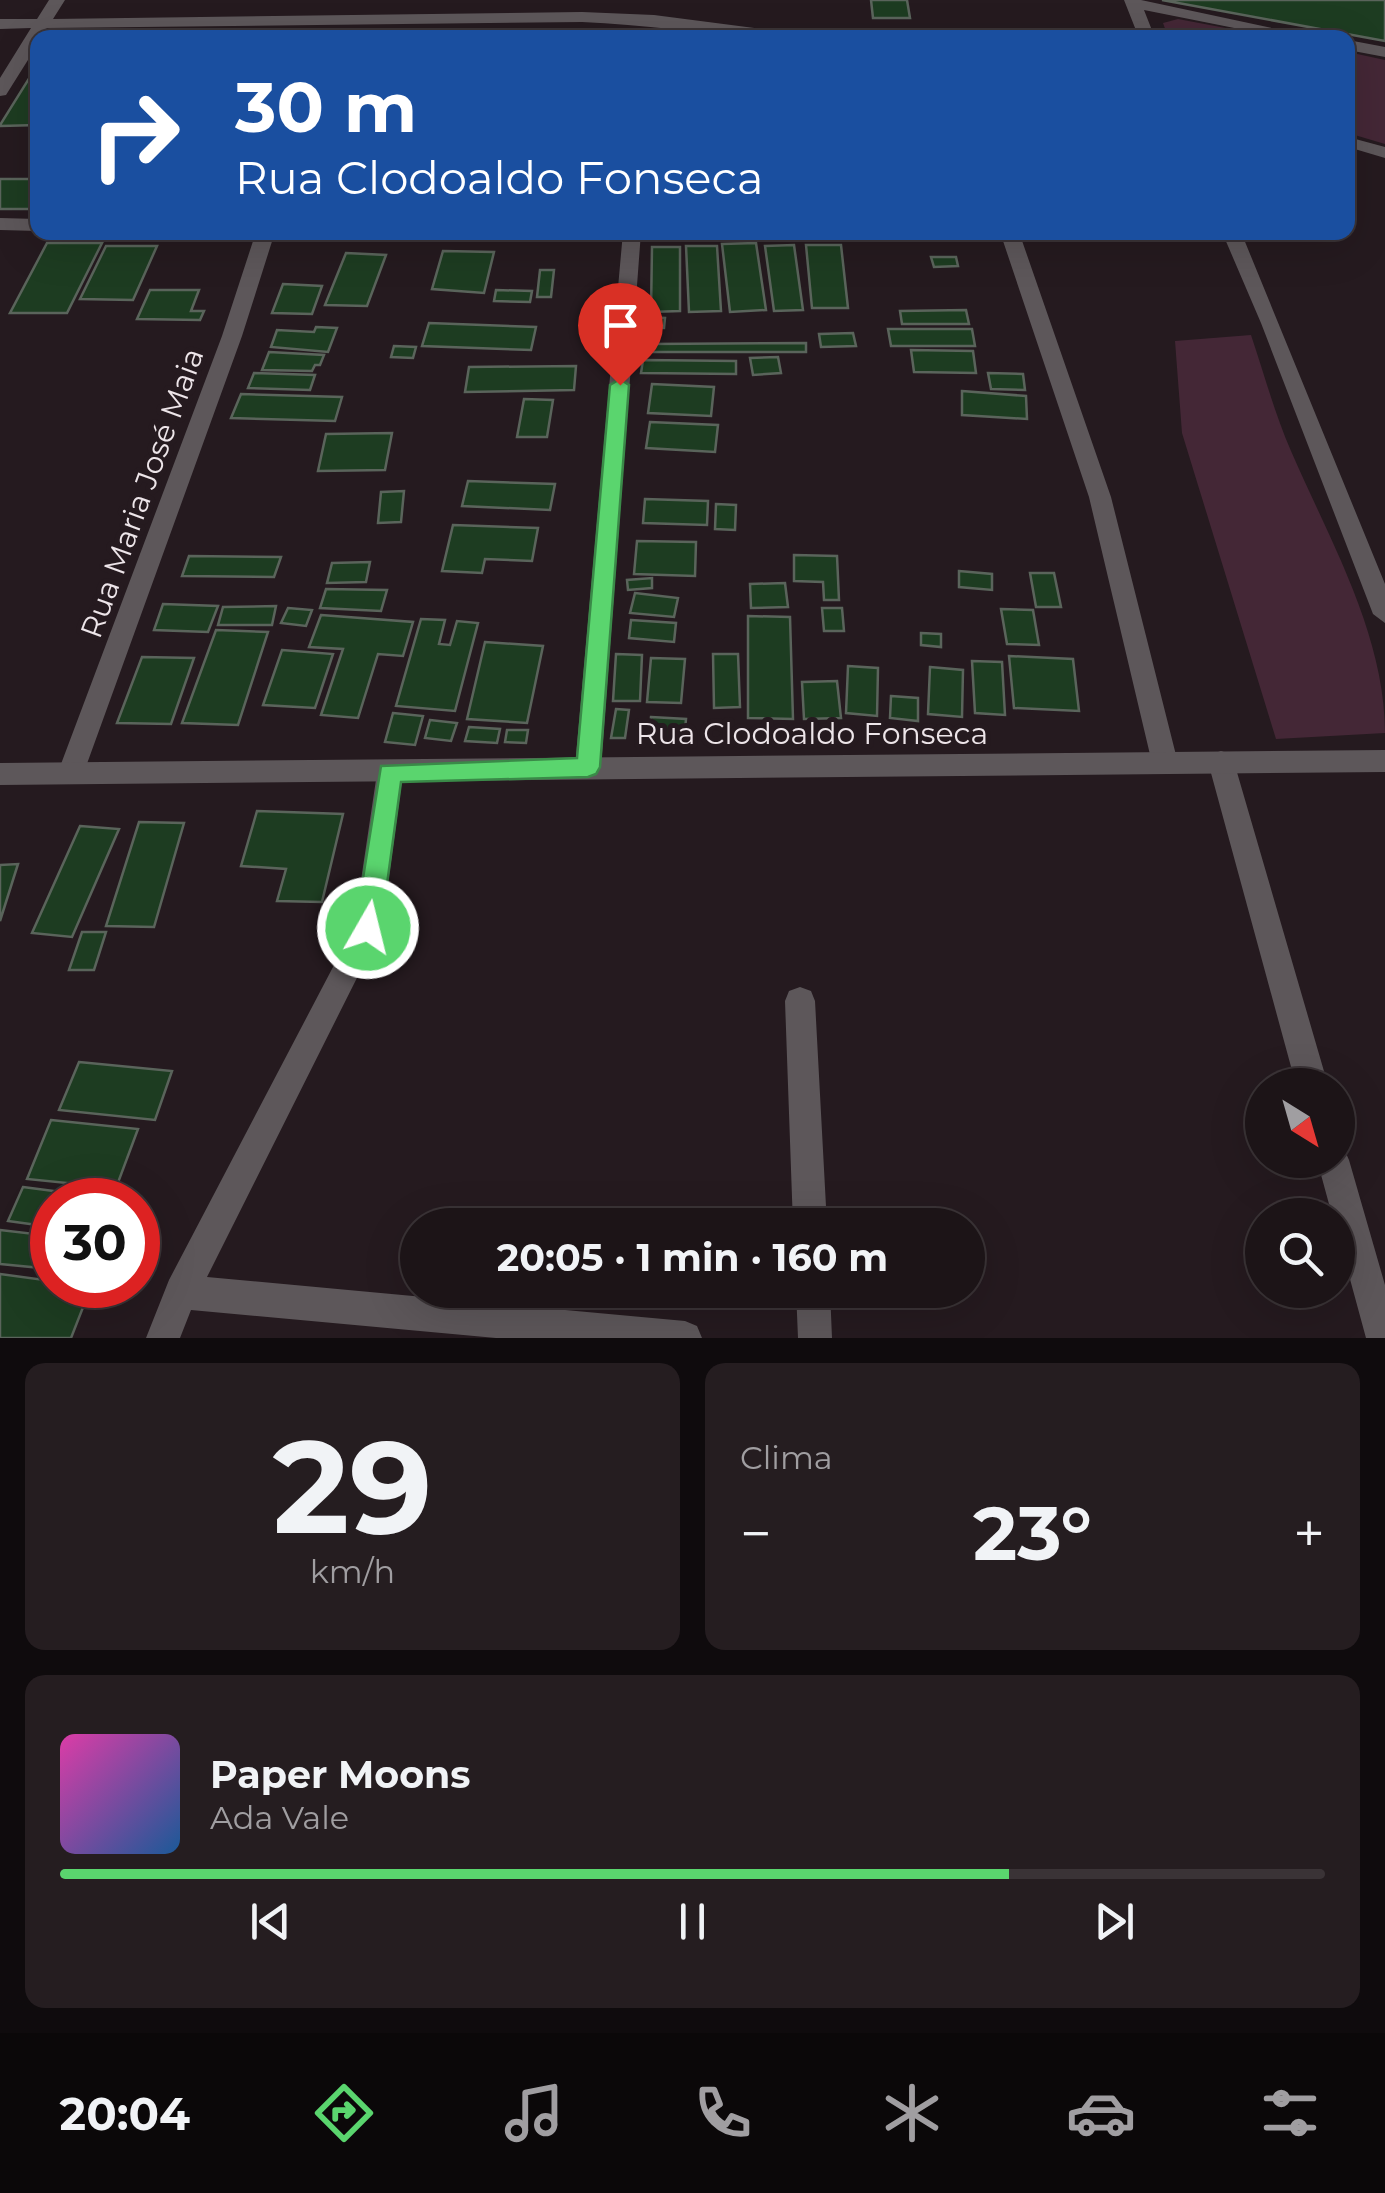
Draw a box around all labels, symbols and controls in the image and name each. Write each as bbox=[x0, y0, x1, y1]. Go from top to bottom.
text: 30 m bbox=[235, 64, 417, 150]
icon: right bbox=[70, 70, 200, 200]
text: Rua Clodoaldo Fonseca bbox=[235, 150, 763, 205]
pin bbox=[578, 283, 663, 386]
icon: arrive bbox=[593, 298, 648, 353]
street label: Rua Maria José Maia bbox=[72, 343, 212, 643]
street label: Rua Clodoaldo Fonseca bbox=[636, 715, 988, 752]
position arrow bbox=[316, 876, 420, 980]
north arrow bbox=[1245, 1068, 1355, 1178]
map controls bbox=[1245, 1068, 1355, 1308]
speed limit sign: 30 bbox=[30, 1178, 160, 1308]
button: search bbox=[1245, 1198, 1355, 1308]
text: 20:05 · 1 min · 160 m bbox=[497, 1234, 888, 1281]
text: 29 bbox=[273, 1407, 432, 1566]
text: Clima bbox=[740, 1438, 833, 1477]
text: 23° bbox=[973, 1487, 1092, 1579]
text: − bbox=[740, 1500, 772, 1567]
text: + bbox=[1293, 1500, 1325, 1567]
text: km/h bbox=[310, 1552, 395, 1591]
text: Paper Moons bbox=[210, 1751, 471, 1798]
text: Ada Vale bbox=[210, 1798, 349, 1837]
icon: previous bbox=[243, 1894, 298, 1949]
icon: pause bbox=[665, 1894, 720, 1949]
icon: next bbox=[1087, 1894, 1142, 1949]
icon: directions bbox=[309, 2078, 379, 2148]
icon: music bbox=[499, 2078, 569, 2148]
icon: phone bbox=[688, 2078, 758, 2148]
icon: climate bbox=[877, 2078, 947, 2148]
icon: car bbox=[1066, 2078, 1136, 2148]
icon: filters bbox=[1255, 2078, 1325, 2148]
text: 20:04 bbox=[60, 2086, 190, 2141]

